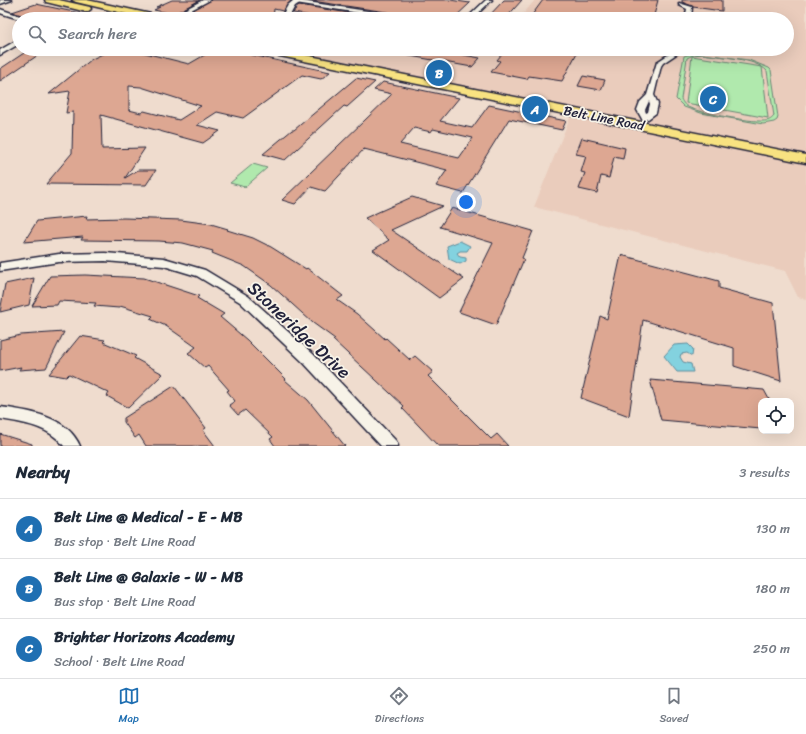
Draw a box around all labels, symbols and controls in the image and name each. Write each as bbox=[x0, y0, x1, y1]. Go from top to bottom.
search box bbox=[12, 12, 794, 56]
text: Search here bbox=[58, 21, 137, 47]
icon: search bbox=[26, 23, 48, 45]
pin: B bbox=[426, 58, 452, 88]
pin: C bbox=[700, 84, 726, 114]
pin: A bbox=[522, 94, 548, 124]
street label: Belt Line Road bbox=[562, 99, 647, 137]
your location bbox=[456, 192, 476, 212]
street label: Stoneridge Drive bbox=[240, 273, 359, 387]
map controls bbox=[758, 398, 794, 434]
button: locate bbox=[758, 398, 794, 434]
text: Nearby bbox=[16, 457, 70, 487]
text: 3 results bbox=[739, 461, 790, 484]
text: Belt Line @ Medical - E - MB bbox=[54, 504, 243, 530]
text: A bbox=[25, 517, 33, 540]
text: 130 m bbox=[756, 517, 790, 540]
text: Bus stop · Belt Line Road bbox=[54, 530, 195, 553]
text: Belt Line @ Galaxie - W - MB bbox=[54, 564, 243, 590]
text: B bbox=[25, 577, 33, 600]
text: 180 m bbox=[755, 577, 790, 600]
text: Bus stop · Belt Line Road bbox=[54, 590, 195, 613]
text: Brighter Horizons Academy bbox=[54, 624, 235, 650]
text: C bbox=[25, 637, 33, 660]
text: 250 m bbox=[753, 637, 790, 660]
text: School · Belt Line Road bbox=[54, 650, 184, 673]
tab: Map bbox=[118, 685, 140, 728]
tab: Directions bbox=[375, 685, 424, 728]
tab: Saved bbox=[659, 685, 688, 728]

